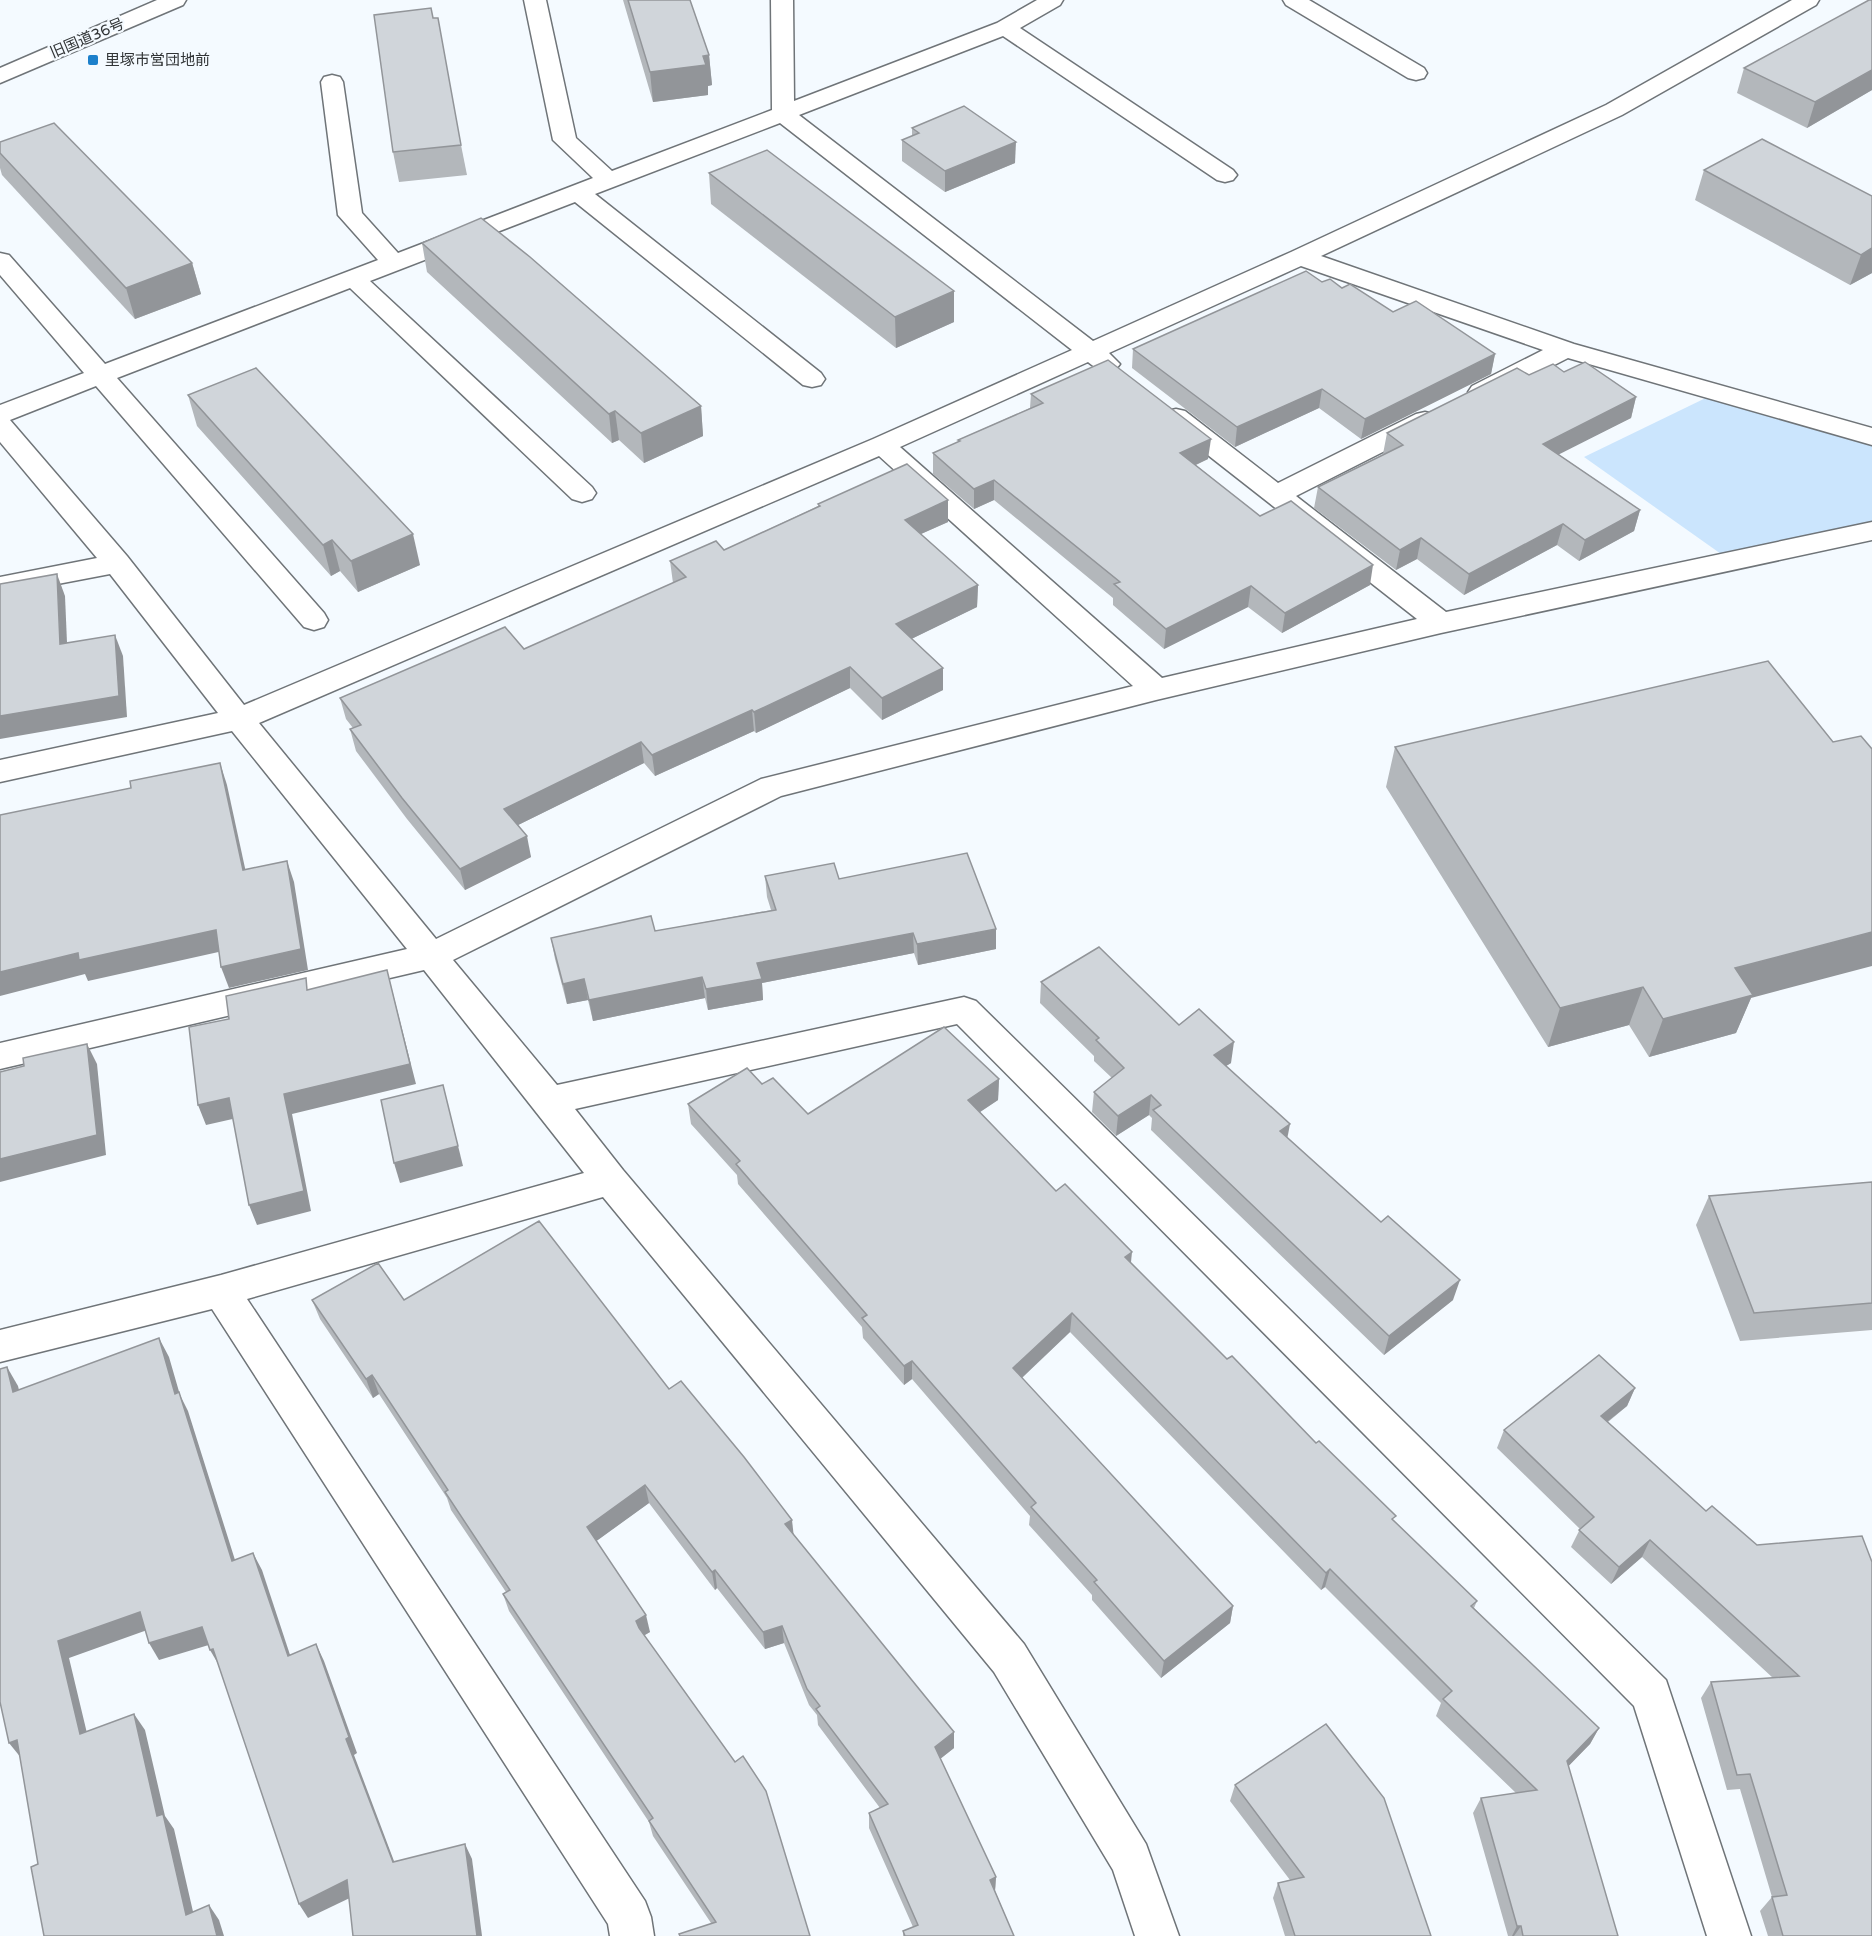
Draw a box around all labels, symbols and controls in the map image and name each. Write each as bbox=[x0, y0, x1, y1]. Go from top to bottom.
street label: 旧国道36号 bbox=[47, 14, 127, 62]
place label: 里塚市営団地前 bbox=[105, 51, 210, 69]
marker: 里塚市営団地前 bbox=[86, 53, 100, 67]

